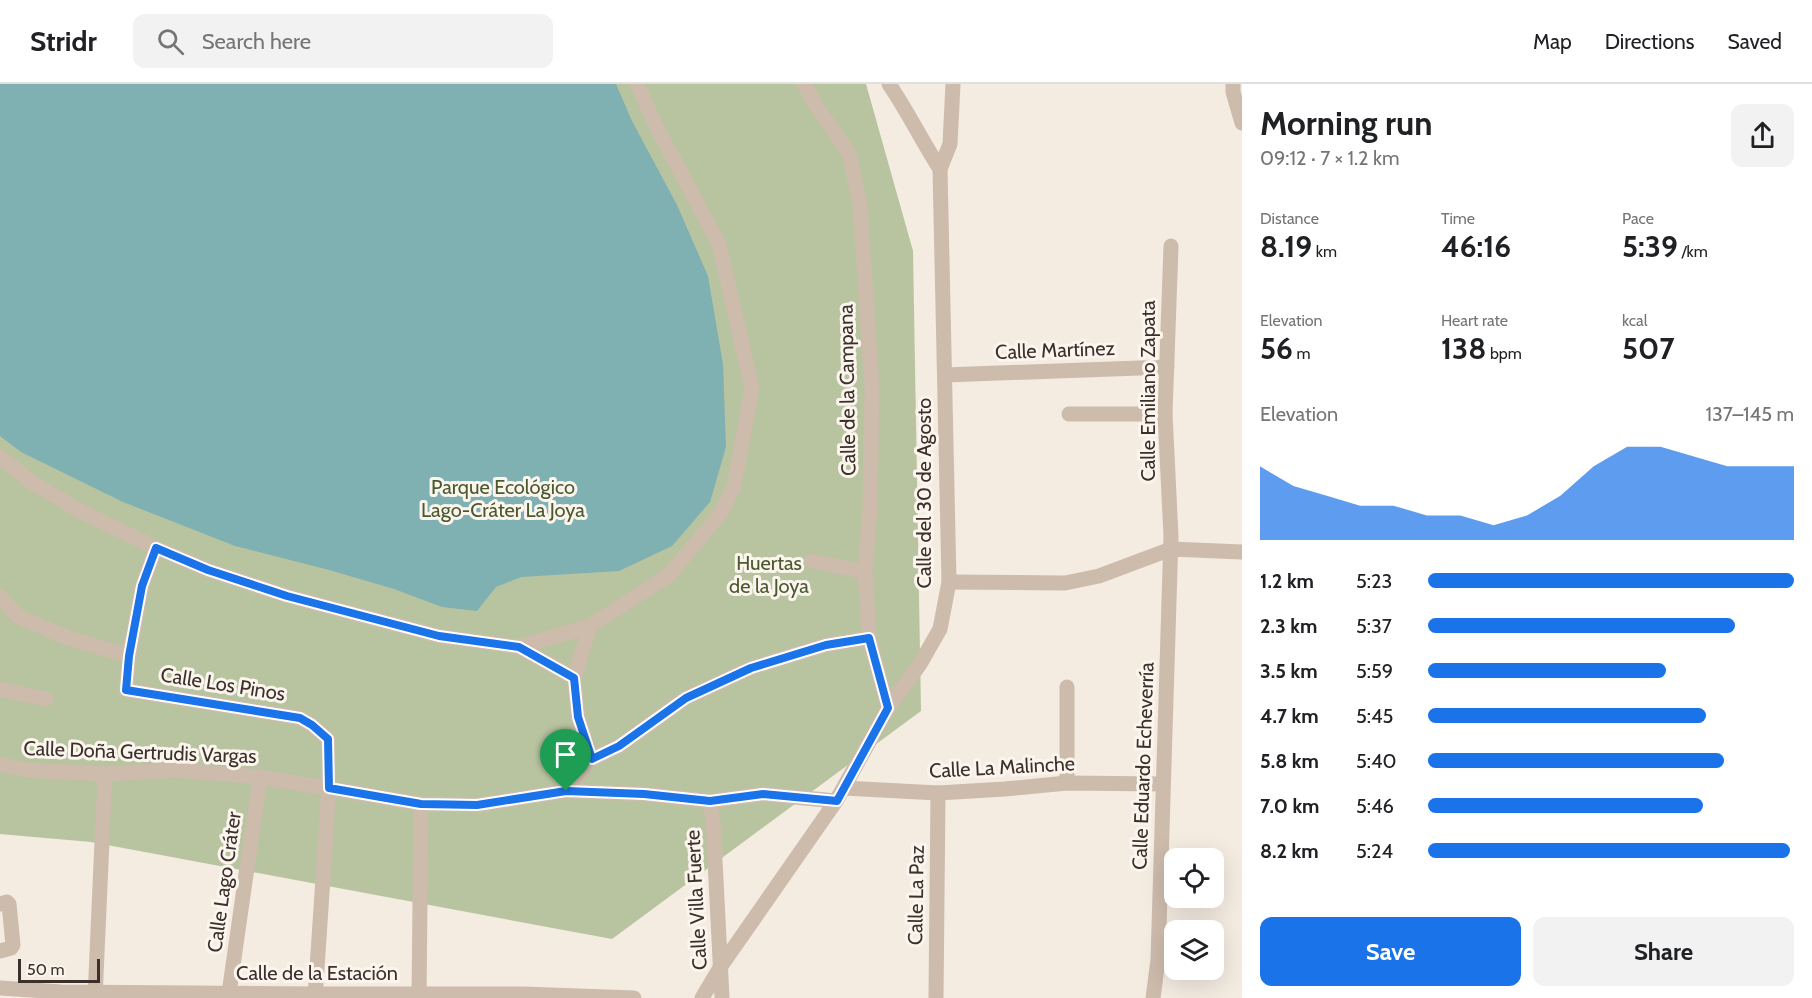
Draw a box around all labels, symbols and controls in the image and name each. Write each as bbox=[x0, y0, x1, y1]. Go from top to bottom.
search box bbox=[133, 14, 553, 68]
text: Stridr bbox=[30, 24, 97, 58]
icon: search bbox=[154, 25, 187, 58]
text: Search here bbox=[202, 28, 311, 55]
text: Map bbox=[1533, 29, 1572, 54]
text: Directions bbox=[1605, 29, 1694, 54]
text: Saved bbox=[1727, 29, 1782, 54]
text: Morning run bbox=[1260, 103, 1432, 143]
button: share bbox=[1731, 104, 1794, 167]
text: 09:12 · 7 × 1.2 km bbox=[1260, 146, 1400, 170]
text: Distance bbox=[1260, 209, 1319, 228]
text: Time bbox=[1441, 209, 1475, 228]
text: Pace bbox=[1622, 209, 1654, 228]
text: 8.19 bbox=[1260, 228, 1312, 265]
text: 46:16 bbox=[1441, 228, 1511, 265]
text: 5:39 bbox=[1622, 228, 1678, 265]
text: km bbox=[1312, 242, 1337, 261]
text: /km bbox=[1678, 242, 1708, 261]
street label: Calle Emiliano Zapata bbox=[1136, 300, 1160, 482]
street label: Calle de la Campana bbox=[833, 304, 860, 476]
text: Elevation bbox=[1260, 311, 1323, 330]
text: Heart rate bbox=[1441, 311, 1508, 330]
text: kcal bbox=[1622, 311, 1648, 330]
text: 56 bbox=[1260, 330, 1293, 367]
text: 138 bbox=[1441, 330, 1486, 367]
text: 507 bbox=[1622, 330, 1675, 367]
street label: Calle Martínez bbox=[995, 336, 1115, 364]
text: m bbox=[1293, 344, 1311, 363]
text: bpm bbox=[1486, 344, 1522, 363]
street label: Calle del 30 de Agosto bbox=[912, 398, 936, 588]
text: Elevation bbox=[1260, 402, 1338, 426]
text: 137–145 m bbox=[1705, 402, 1794, 426]
park label: Parque Ecológico Lago-Cráter La Joya bbox=[421, 475, 585, 522]
park label: Huertas de la Joya bbox=[729, 551, 809, 598]
text: 1.2 km bbox=[1260, 569, 1314, 593]
text: 5:23 bbox=[1356, 569, 1392, 593]
text: 2.3 km bbox=[1260, 614, 1317, 638]
text: 5:37 bbox=[1356, 614, 1392, 638]
text: 3.5 km bbox=[1260, 659, 1318, 683]
text: 5:59 bbox=[1356, 659, 1393, 683]
street label: Calle Eduardo Echeverría bbox=[1127, 661, 1159, 870]
street label: Calle Los Pinos bbox=[159, 662, 287, 706]
text: 4.7 km bbox=[1260, 704, 1319, 728]
text: 5:45 bbox=[1356, 704, 1393, 728]
pin bbox=[540, 729, 591, 791]
street label: Calle Doña Gertrudis Vargas bbox=[23, 736, 257, 768]
icon: arrive bbox=[549, 738, 582, 771]
text: 5.8 km bbox=[1260, 749, 1319, 773]
text: 5:40 bbox=[1356, 749, 1397, 773]
street label: Calle La Malinche bbox=[928, 751, 1076, 783]
text: 7.0 km bbox=[1260, 794, 1319, 818]
text: 5:46 bbox=[1356, 794, 1394, 818]
street label: Calle Lago Cráter bbox=[202, 809, 246, 954]
street label: Calle Villa Fuerte bbox=[680, 829, 712, 971]
text: 8.2 km bbox=[1260, 839, 1319, 863]
text: 5:24 bbox=[1356, 839, 1393, 863]
street label: Calle La Paz bbox=[903, 845, 929, 945]
map controls bbox=[1164, 848, 1224, 980]
button: locate bbox=[1164, 848, 1224, 908]
button: Save bbox=[1260, 917, 1521, 986]
button: Share bbox=[1533, 917, 1794, 986]
button: layers bbox=[1164, 920, 1224, 980]
scale bar bbox=[18, 956, 100, 984]
text: 50 m bbox=[27, 960, 64, 979]
street label: Calle de la Estación bbox=[236, 961, 398, 985]

